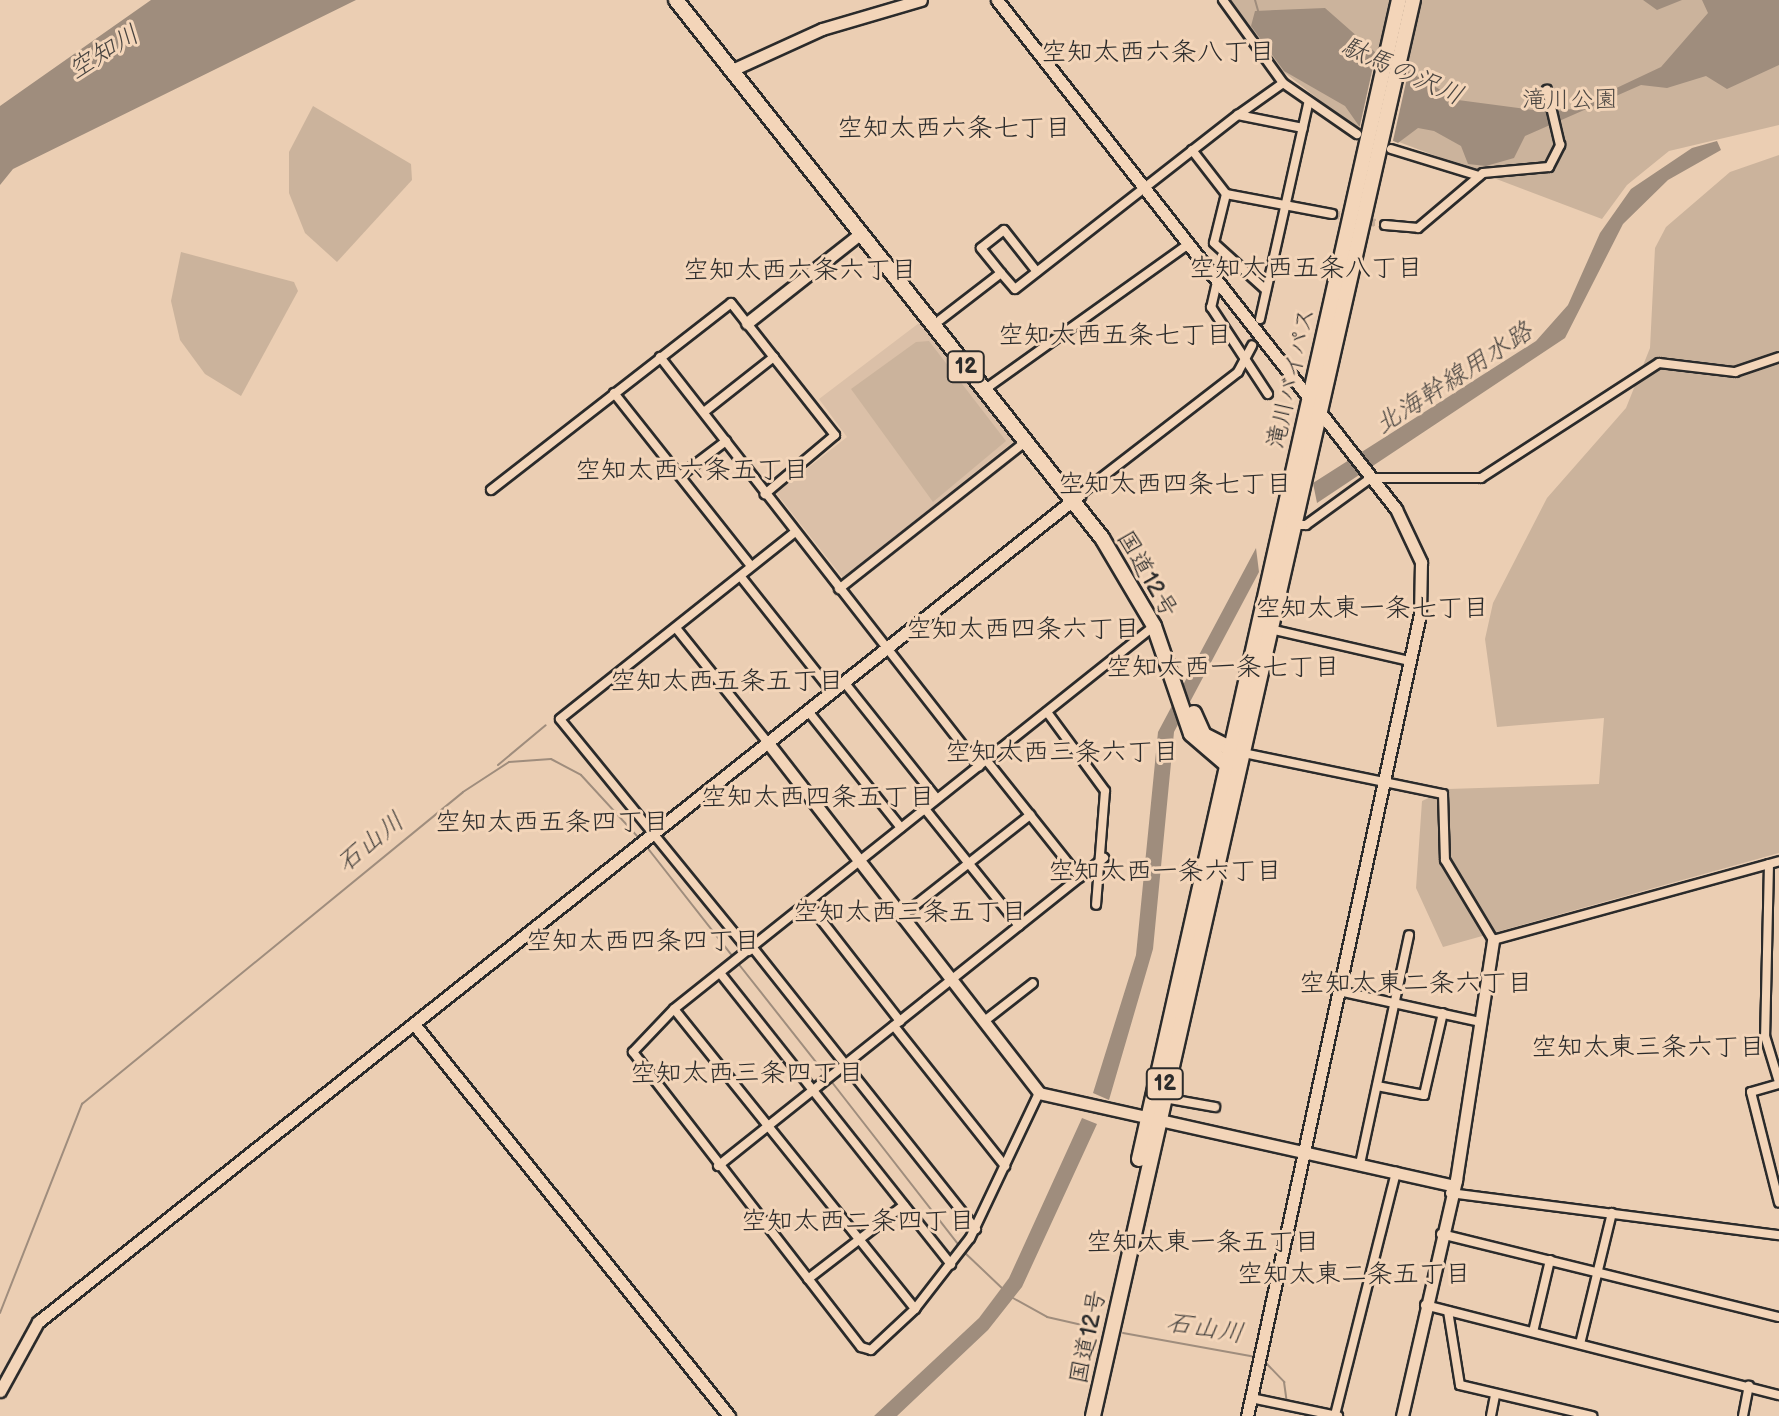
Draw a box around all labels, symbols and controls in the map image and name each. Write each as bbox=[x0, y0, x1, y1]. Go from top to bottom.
water label: 空知川 bbox=[63, 20, 145, 86]
water label: 駄馬の沢川 bbox=[1336, 31, 1468, 113]
district label: 空知太西六条八丁目 bbox=[1041, 37, 1275, 69]
park label: 滝川公園 bbox=[1522, 86, 1618, 114]
district label: 空知太西六条七丁目 bbox=[837, 113, 1071, 145]
district label: 空知太西五条八丁目 bbox=[1189, 253, 1423, 285]
district label: 空知太西六条六丁目 bbox=[683, 255, 917, 287]
street label: 滝川バイパス bbox=[1261, 305, 1321, 451]
water label: 北海幹線用水路 bbox=[1369, 316, 1539, 442]
district label: 空知太西五条七丁目 bbox=[998, 320, 1232, 352]
road number: 12 bbox=[946, 349, 986, 385]
district label: 空知太西六条五丁目 bbox=[575, 455, 809, 487]
district label: 空知太西四条七丁目 bbox=[1058, 469, 1292, 501]
street label: 国道12号 bbox=[1111, 525, 1183, 623]
district label: 空知太東一条七丁目 bbox=[1255, 593, 1489, 625]
district label: 空知太西四条六丁目 bbox=[906, 614, 1140, 646]
district label: 空知太西一条七丁目 bbox=[1106, 652, 1340, 684]
district label: 空知太西五条五丁目 bbox=[610, 666, 844, 698]
district label: 空知太西三条六丁目 bbox=[945, 737, 1179, 769]
district label: 空知太西四条五丁目 bbox=[701, 782, 935, 814]
water label: 石山川 bbox=[331, 806, 411, 880]
district label: 空知太西五条四丁目 bbox=[435, 807, 669, 839]
district label: 空知太西一条六丁目 bbox=[1048, 856, 1282, 888]
district label: 空知太西三条五丁目 bbox=[793, 897, 1027, 929]
district label: 空知太西四条四丁目 bbox=[526, 926, 760, 958]
district label: 空知太東二条六丁目 bbox=[1299, 968, 1533, 1000]
district label: 空知太東三条六丁目 bbox=[1531, 1032, 1765, 1064]
district label: 空知太西三条四丁目 bbox=[630, 1058, 864, 1090]
road number: 12 bbox=[1145, 1066, 1185, 1102]
district label: 空知太西二条四丁目 bbox=[741, 1206, 975, 1238]
district label: 空知太東一条五丁目 bbox=[1086, 1227, 1320, 1259]
district label: 空知太東二条五丁目 bbox=[1237, 1259, 1471, 1291]
street label: 国道12号 bbox=[1064, 1287, 1112, 1387]
water label: 石山川 bbox=[1164, 1307, 1246, 1351]

